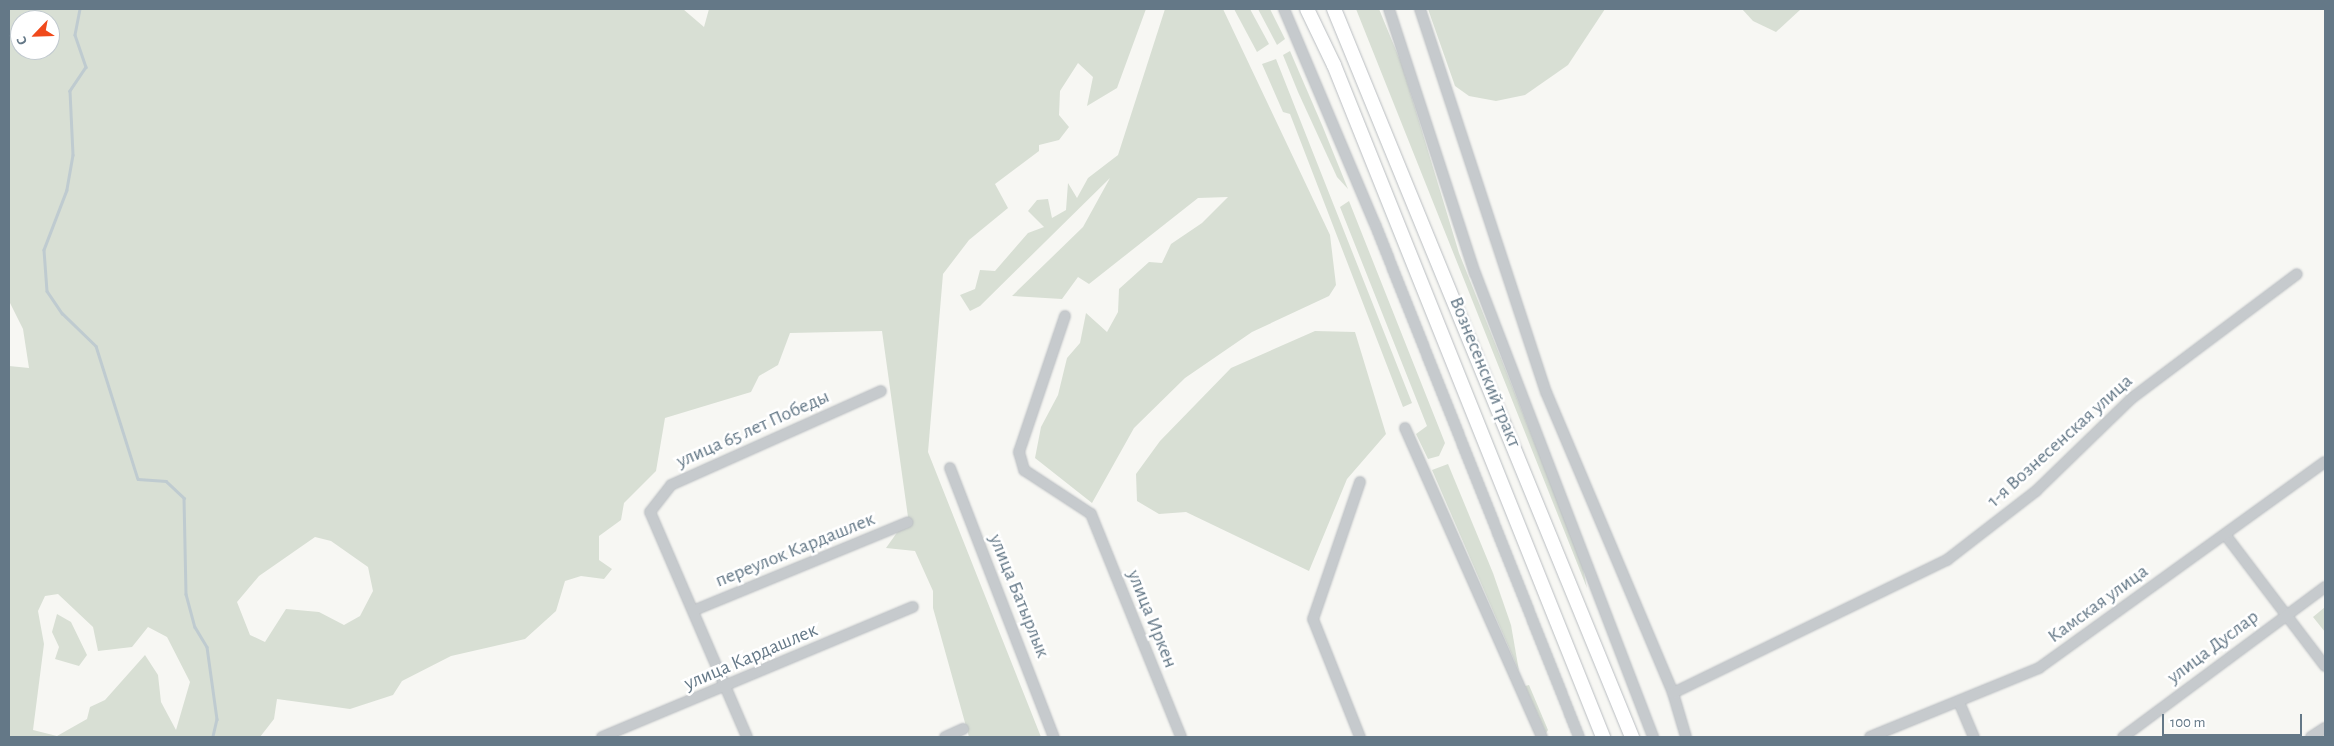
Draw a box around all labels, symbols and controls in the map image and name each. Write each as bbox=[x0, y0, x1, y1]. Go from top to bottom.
north arrow bbox=[10, 10, 60, 60]
text: С bbox=[14, 34, 30, 47]
street label: Вознесенский тракт bbox=[1444, 293, 1526, 451]
street label: 1-я Вознесенская улица bbox=[1982, 369, 2138, 513]
street label: улица 65 лет Победы bbox=[673, 384, 833, 474]
street label: переулок Кардашлек bbox=[712, 507, 878, 593]
street label: улица Батырлык bbox=[983, 531, 1055, 661]
street label: Камская улица bbox=[2043, 559, 2153, 649]
street label: улица Иркен bbox=[1121, 566, 1183, 672]
street label: улица Дуслар bbox=[2162, 605, 2264, 689]
street label: улица Кардашлек bbox=[681, 618, 821, 696]
scale bar bbox=[2164, 704, 2304, 736]
text: 100 m bbox=[2170, 715, 2205, 730]

